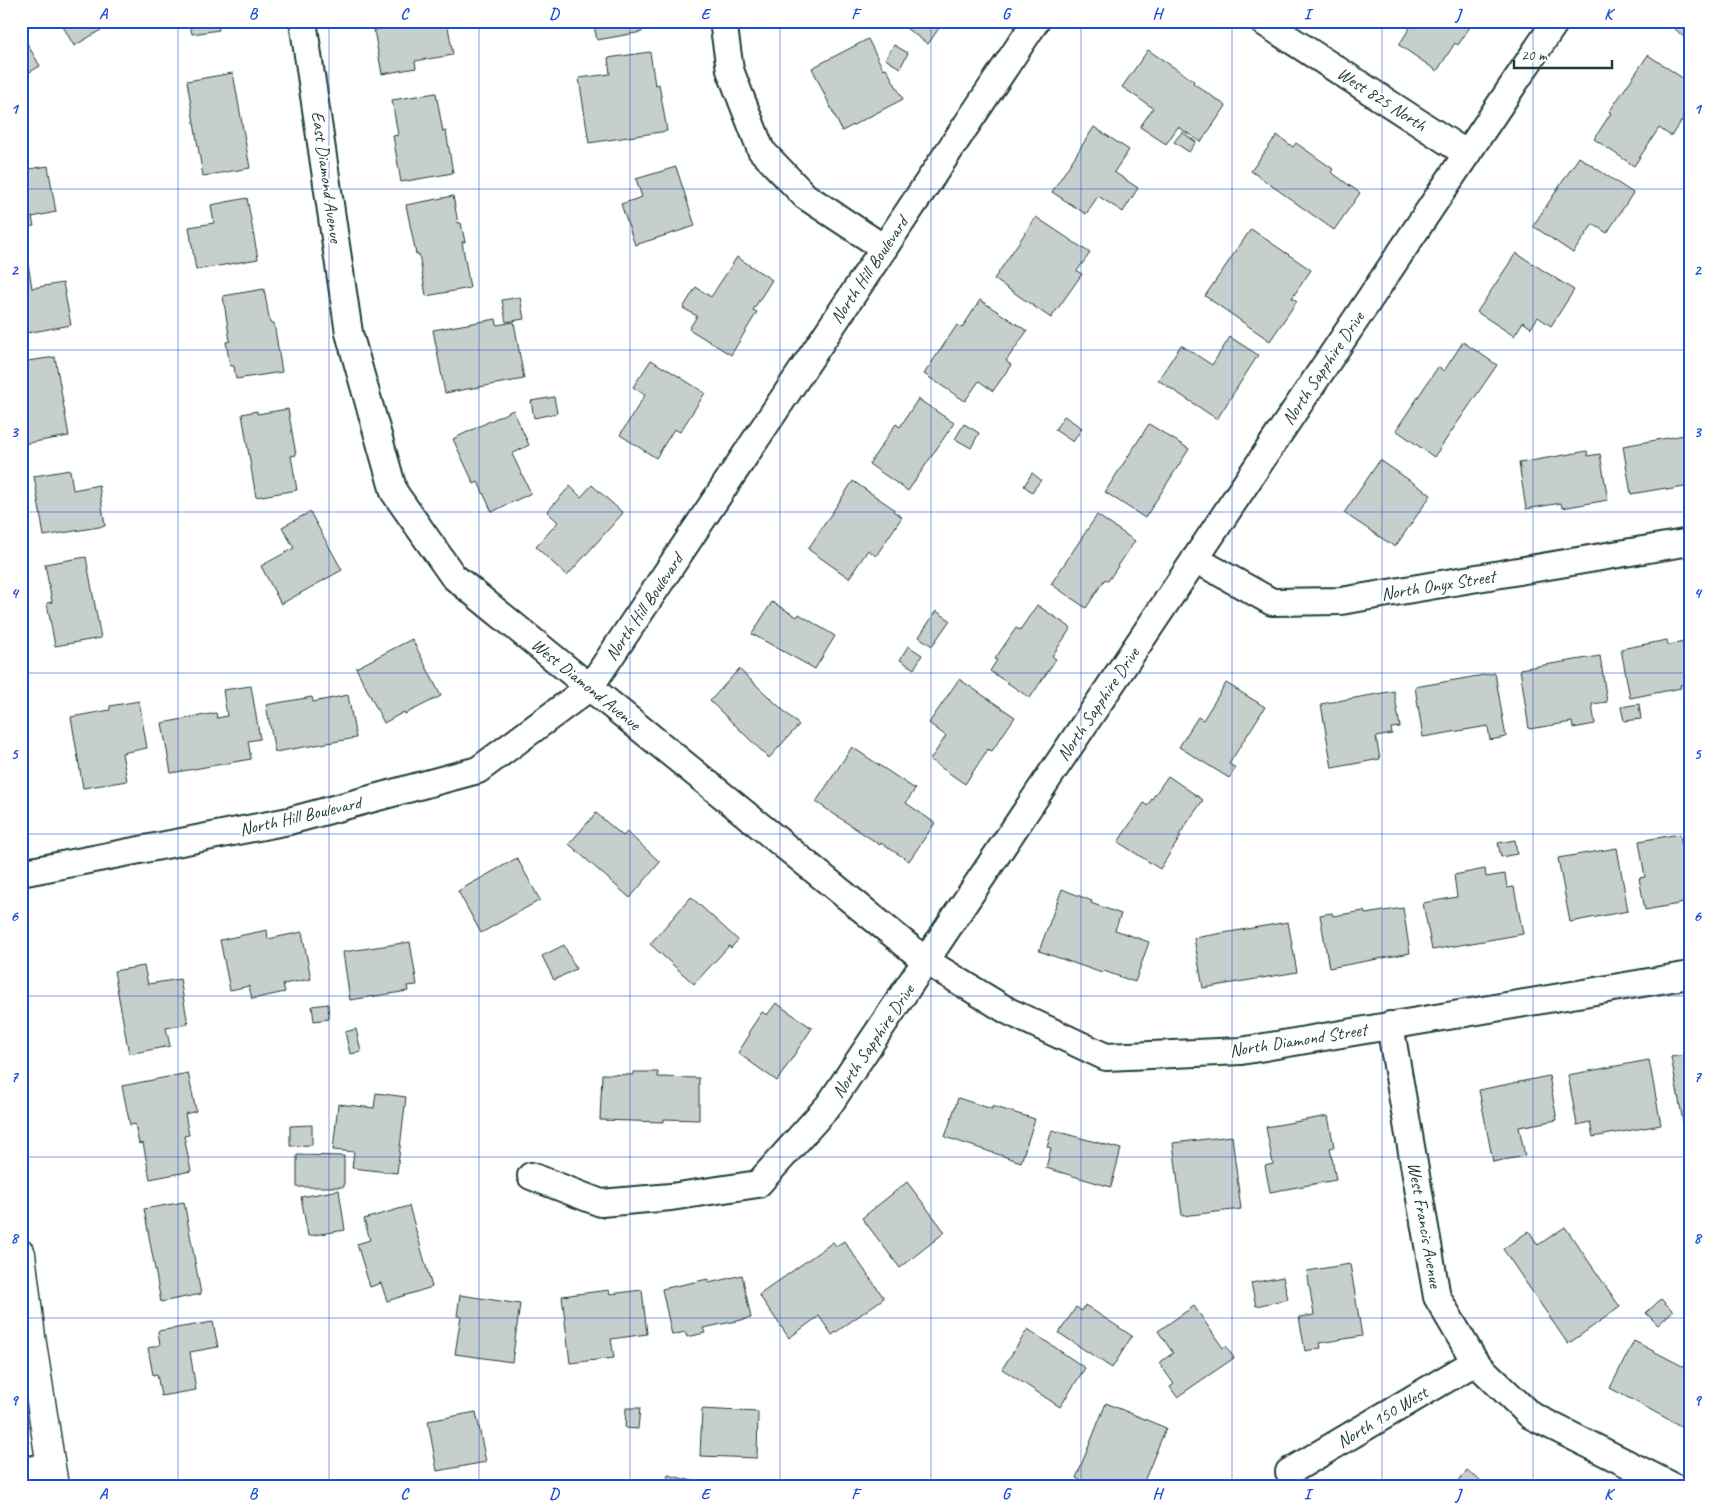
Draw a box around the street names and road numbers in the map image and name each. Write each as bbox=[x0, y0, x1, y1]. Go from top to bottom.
street label: West 825 North bbox=[1333, 62, 1431, 136]
street label: East Diamond Avenue bbox=[307, 110, 347, 245]
street label: North Hill Boulevard bbox=[825, 210, 914, 328]
street label: North Sapphire Drive bbox=[1277, 306, 1370, 429]
street label: North Hill Boulevard bbox=[600, 547, 689, 665]
street label: North Onyx Street bbox=[1379, 565, 1500, 605]
street label: West Diamond Avenue bbox=[527, 633, 646, 735]
street label: North Sapphire Drive bbox=[1052, 642, 1145, 765]
street label: North Hill Boulevard bbox=[237, 791, 366, 841]
street label: North Sapphire Drive bbox=[827, 979, 920, 1102]
street label: North Diamond Street bbox=[1228, 1018, 1371, 1062]
street label: West Francis Avenue bbox=[1403, 1161, 1447, 1291]
street label: North 150 West bbox=[1333, 1380, 1433, 1453]

